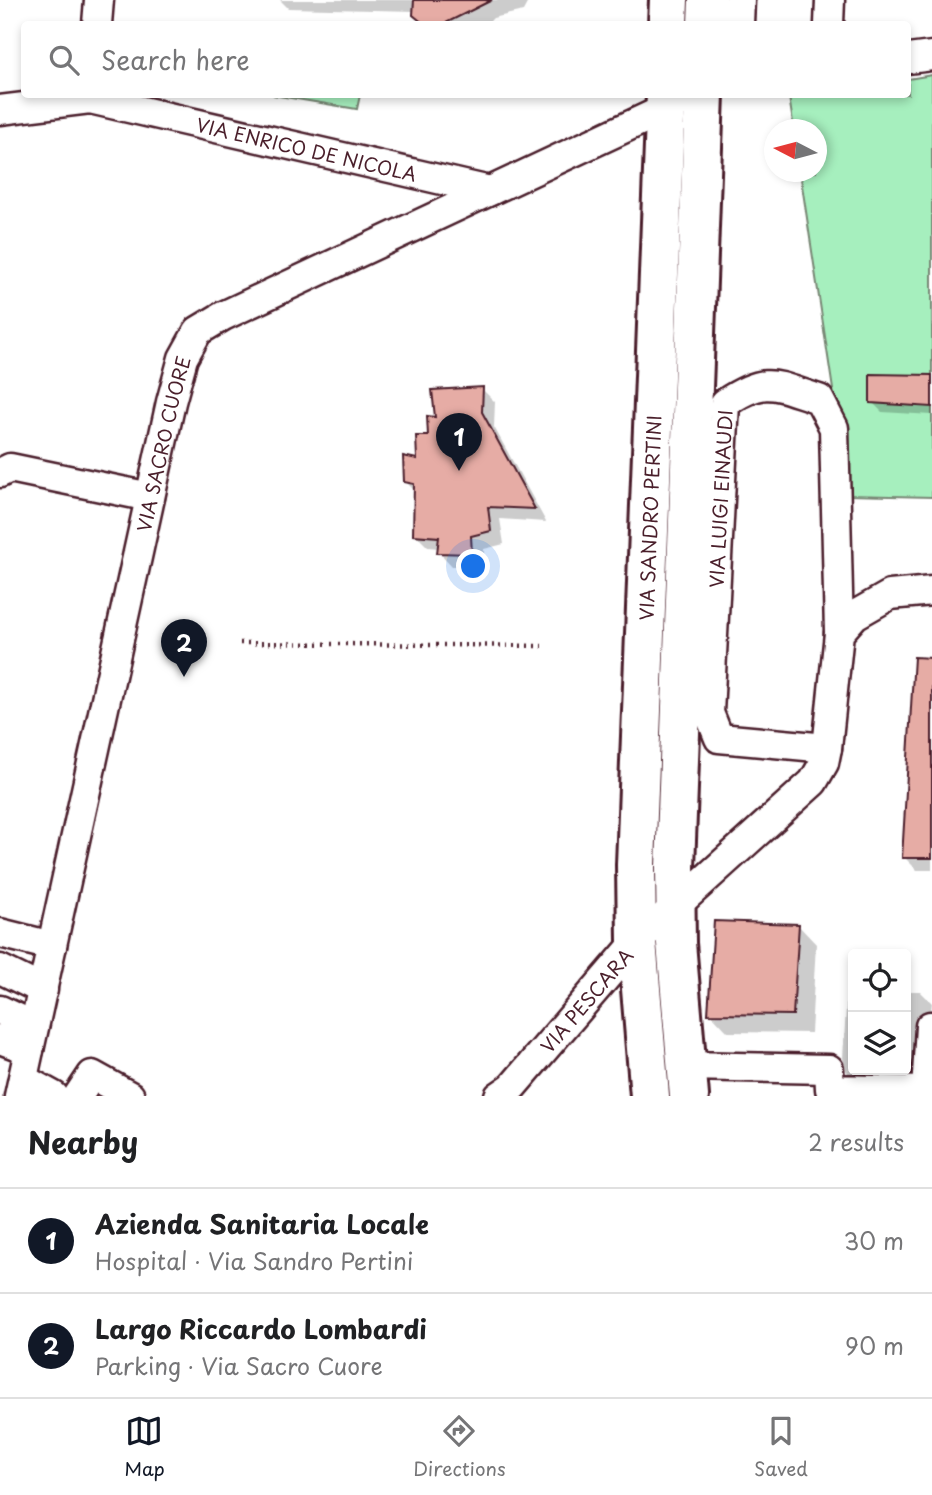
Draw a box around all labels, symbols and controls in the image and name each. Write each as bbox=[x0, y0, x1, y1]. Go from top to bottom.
search box bbox=[21, 21, 911, 98]
text: Search here bbox=[101, 40, 250, 79]
icon: search bbox=[45, 41, 83, 79]
street label: VIA ENRICO DE NICOLA bbox=[194, 110, 420, 188]
north arrow bbox=[764, 119, 827, 182]
street label: VIA SACRO CUORE bbox=[129, 353, 197, 534]
street label: VIA LUIGI EINAUDI bbox=[701, 409, 739, 589]
pin: 1 bbox=[436, 413, 482, 471]
street label: VIA SANDRO PERTINI bbox=[632, 415, 667, 621]
your location bbox=[456, 549, 490, 583]
pin: 2 bbox=[161, 619, 207, 677]
street label: VIA PESCARA bbox=[533, 942, 639, 1059]
map controls bbox=[848, 949, 911, 1075]
button: locate bbox=[848, 949, 911, 1012]
button: layers bbox=[848, 1012, 911, 1075]
text: Nearby bbox=[28, 1119, 138, 1164]
text: 2 results bbox=[808, 1124, 904, 1159]
text: Azienda Sanitaria Locale bbox=[95, 1204, 429, 1243]
text: 1 bbox=[46, 1223, 57, 1258]
text: 30 m bbox=[843, 1223, 904, 1258]
text: Hospital · Via Sandro Pertini bbox=[95, 1243, 413, 1278]
text: Largo Riccardo Lombardi bbox=[95, 1309, 427, 1348]
text: 2 bbox=[43, 1328, 59, 1363]
text: 90 m bbox=[845, 1328, 904, 1363]
text: Parking · Via Sacro Cuore bbox=[95, 1348, 383, 1383]
tab: Map bbox=[124, 1412, 165, 1482]
tab: Directions bbox=[413, 1412, 506, 1482]
tab: Saved bbox=[754, 1412, 808, 1482]

